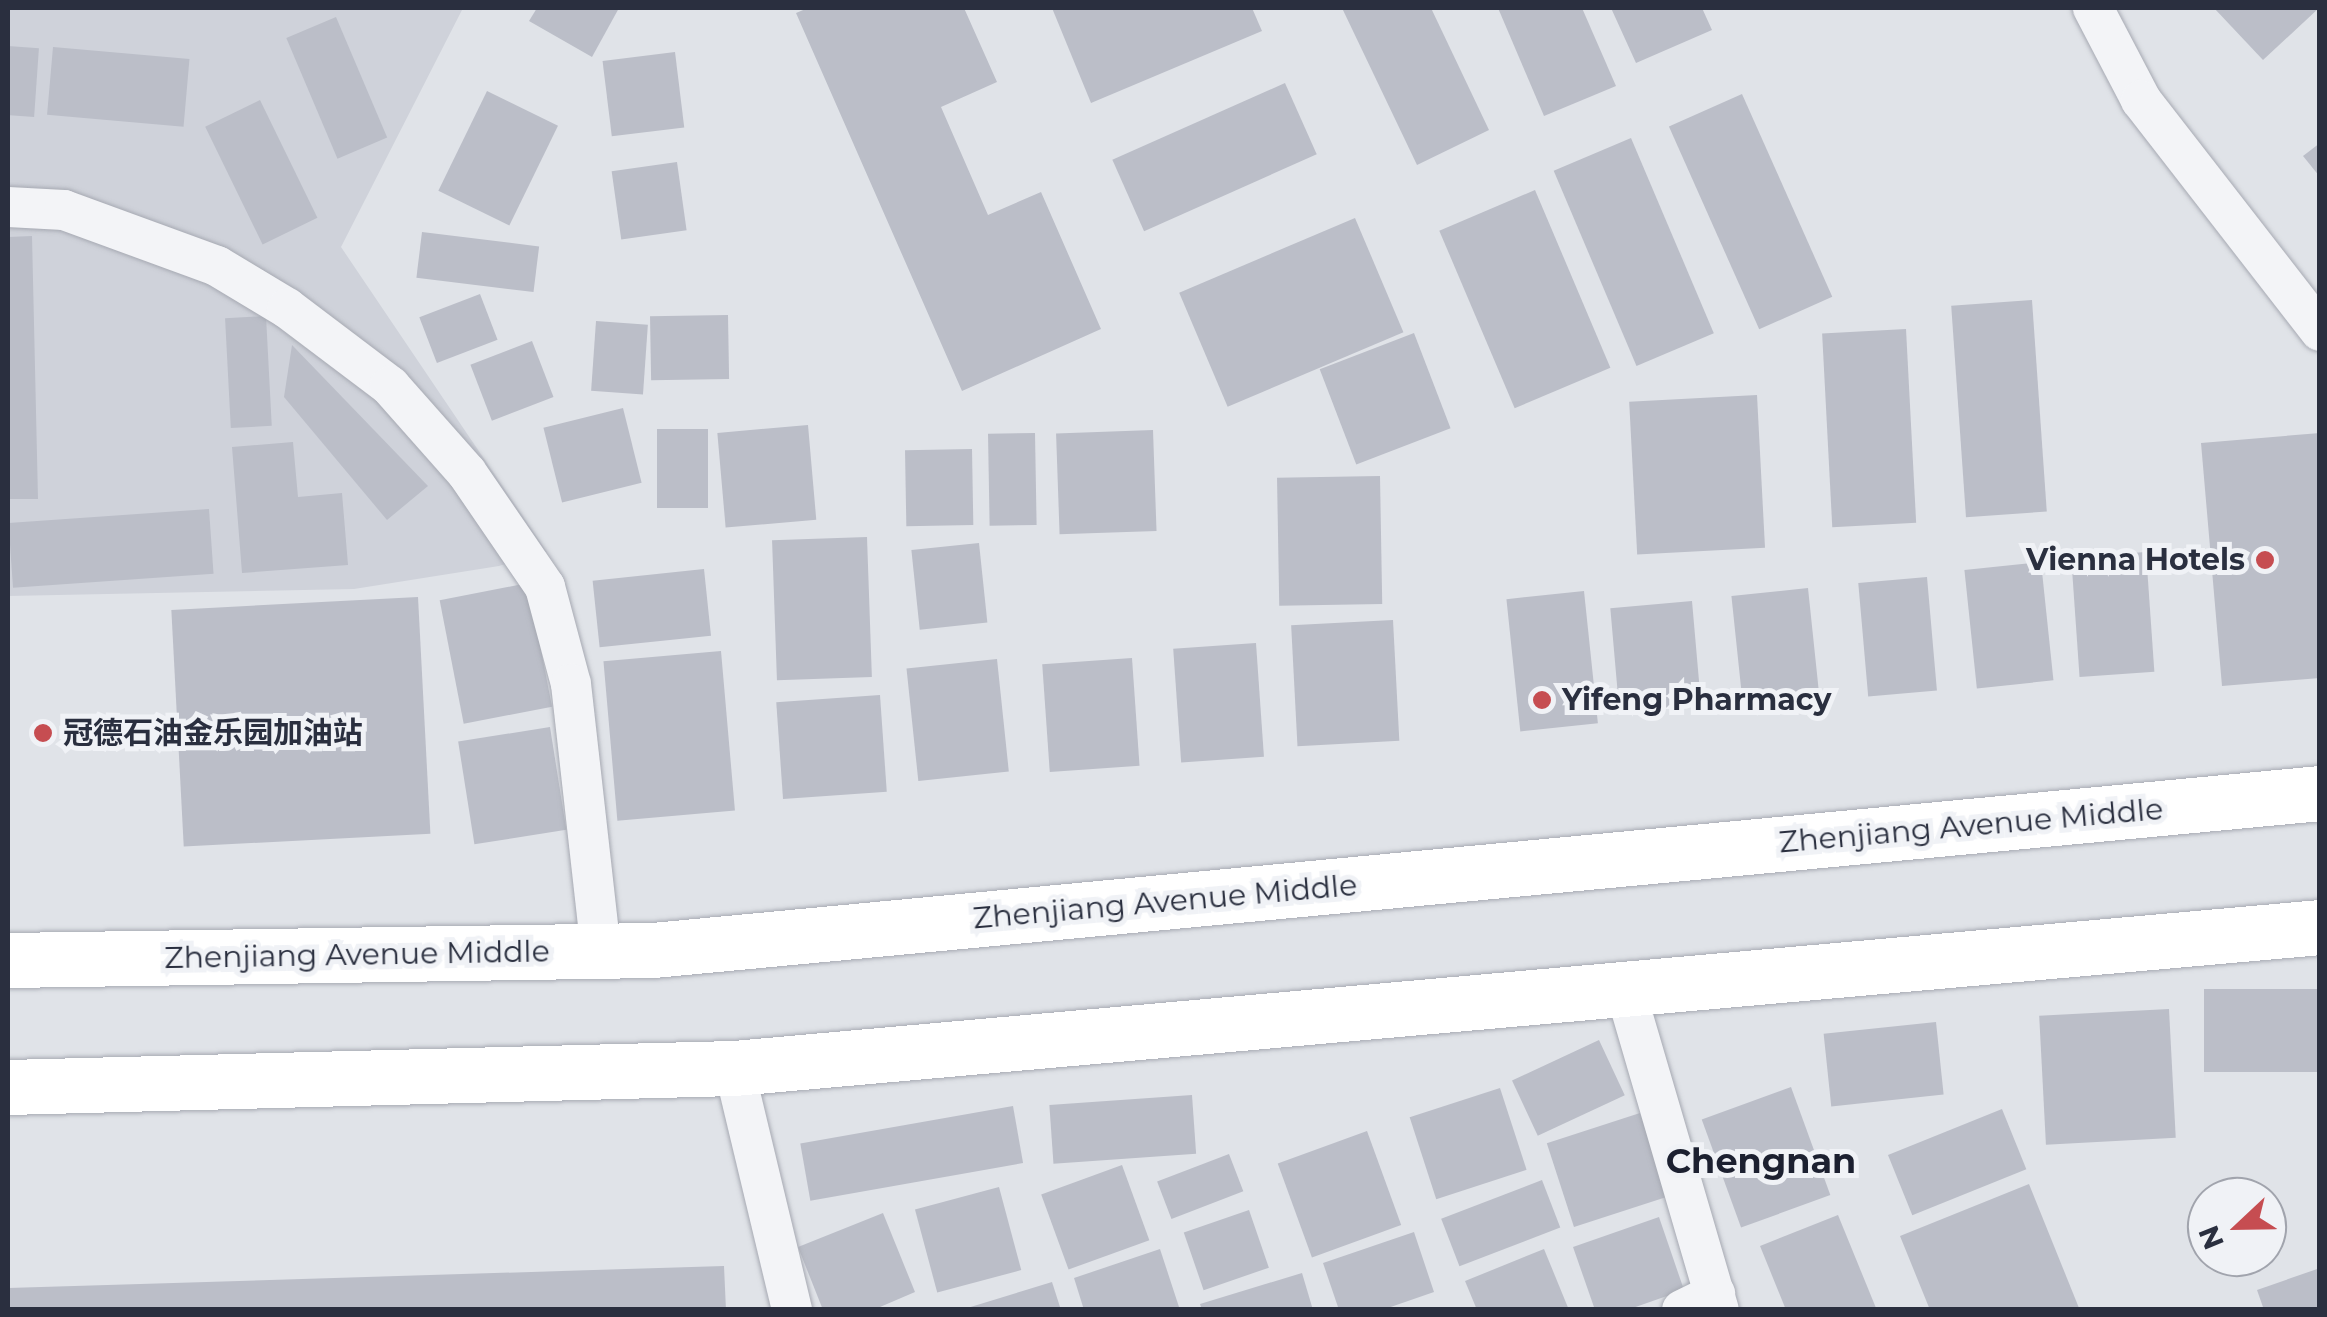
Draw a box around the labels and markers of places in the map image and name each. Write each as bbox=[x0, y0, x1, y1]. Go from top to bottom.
place label: Vienna Hotels bbox=[2026, 542, 2245, 578]
marker: Vienna Hotels bbox=[2254, 549, 2276, 571]
place label: Yifeng Pharmacy bbox=[1562, 682, 1831, 718]
marker: Yifeng Pharmacy bbox=[1531, 689, 1553, 711]
place label: 冠德石油金乐园加油站 bbox=[63, 715, 363, 751]
marker: 冠德石油金乐园加油站 bbox=[32, 722, 54, 744]

